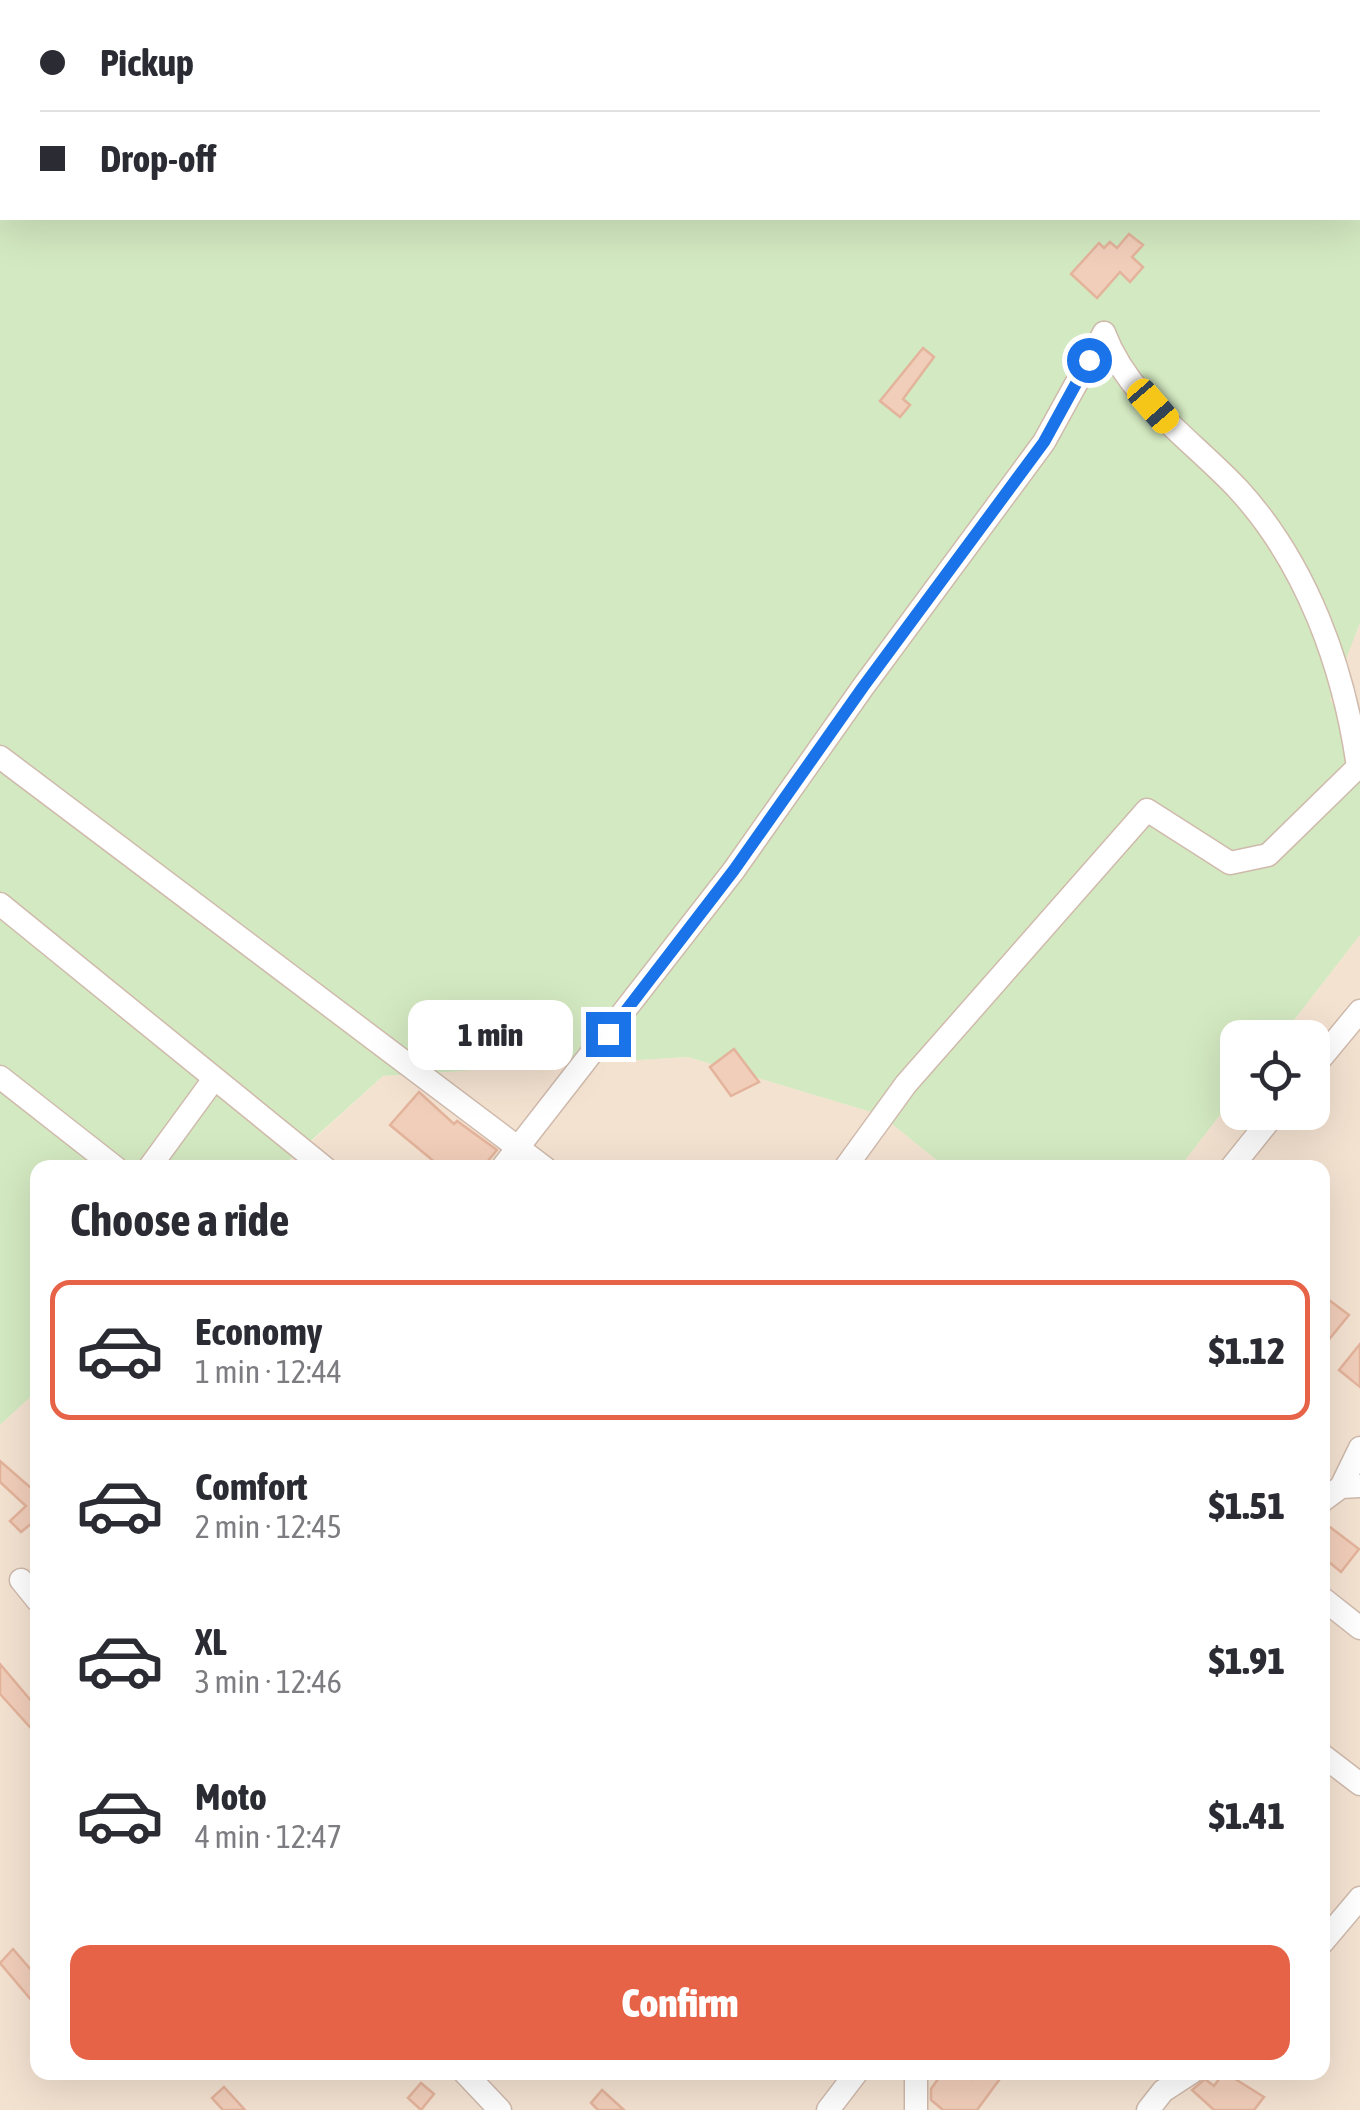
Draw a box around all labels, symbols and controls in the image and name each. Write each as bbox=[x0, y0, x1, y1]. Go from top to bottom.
text: Pickup bbox=[100, 41, 194, 84]
text: Drop-off bbox=[100, 137, 216, 180]
route start bbox=[1067, 338, 1112, 383]
car bbox=[1122, 374, 1184, 438]
callout: 1 min bbox=[408, 999, 573, 1069]
route end bbox=[586, 1012, 631, 1057]
text: 1 min bbox=[458, 1016, 523, 1053]
map controls bbox=[1220, 1020, 1330, 1130]
button: locate bbox=[1220, 1020, 1330, 1130]
text: Choose a ride bbox=[70, 1194, 289, 1246]
icon: car bbox=[75, 1305, 165, 1395]
text: Economy bbox=[195, 1310, 322, 1353]
text: $1.12 bbox=[1209, 1329, 1285, 1372]
text: 1 min · 12:44 bbox=[195, 1353, 342, 1390]
icon: car bbox=[75, 1460, 165, 1550]
text: Comfort bbox=[195, 1465, 307, 1508]
text: $1.51 bbox=[1209, 1484, 1285, 1527]
text: 2 min · 12:45 bbox=[195, 1508, 342, 1545]
icon: car bbox=[75, 1615, 165, 1705]
text: XL bbox=[195, 1620, 227, 1663]
text: $1.91 bbox=[1209, 1639, 1285, 1682]
text: 3 min · 12:46 bbox=[195, 1663, 342, 1700]
icon: car bbox=[75, 1770, 165, 1860]
text: Moto bbox=[195, 1775, 267, 1818]
text: $1.41 bbox=[1209, 1794, 1285, 1837]
text: 4 min · 12:47 bbox=[195, 1818, 342, 1855]
button: Confirm bbox=[70, 1945, 1290, 2060]

